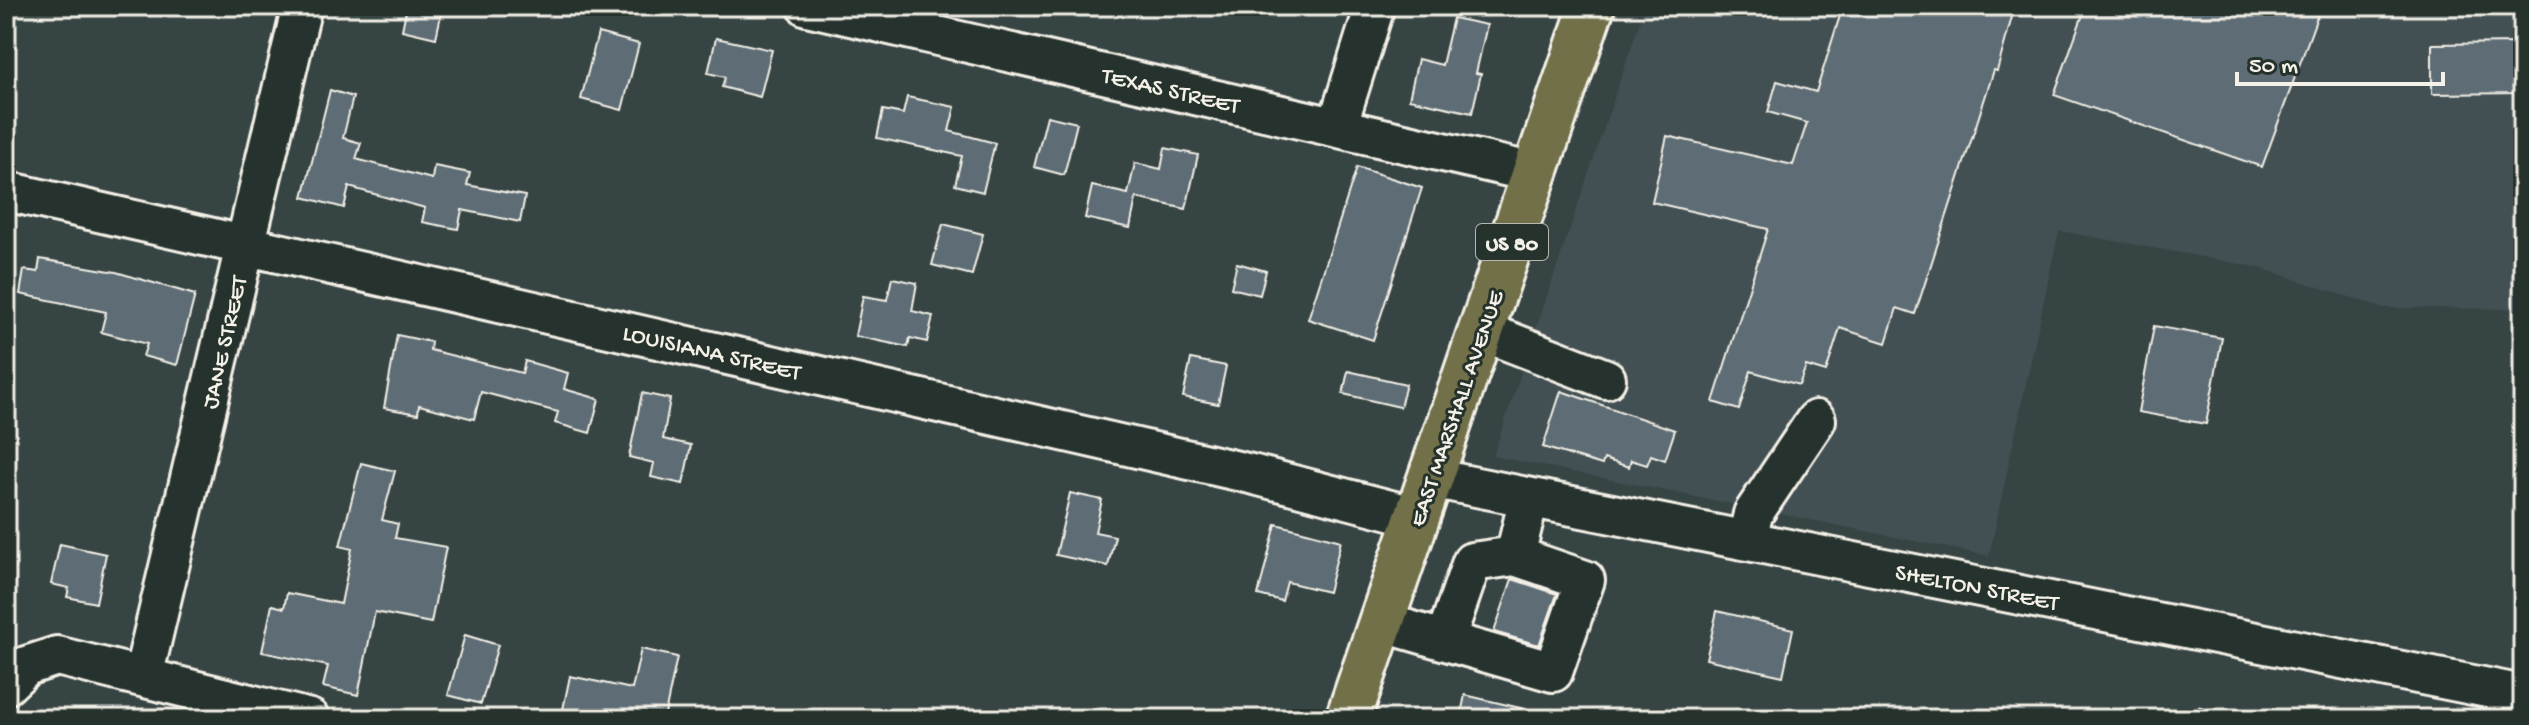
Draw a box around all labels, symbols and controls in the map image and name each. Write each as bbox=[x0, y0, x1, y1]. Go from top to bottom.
scale bar bbox=[2237, 36, 2443, 86]
text: 50 m bbox=[2249, 53, 2298, 82]
street label: TEXAS STREET bbox=[1097, 62, 1243, 123]
road number: US 80 bbox=[1476, 224, 1548, 260]
street label: JANE STREET bbox=[197, 272, 256, 412]
street label: EAST MARSHALL AVENUE bbox=[1404, 286, 1513, 531]
street label: LOUISIANA STREET bbox=[620, 320, 805, 389]
street label: SHELTON STREET bbox=[1892, 559, 2062, 620]

